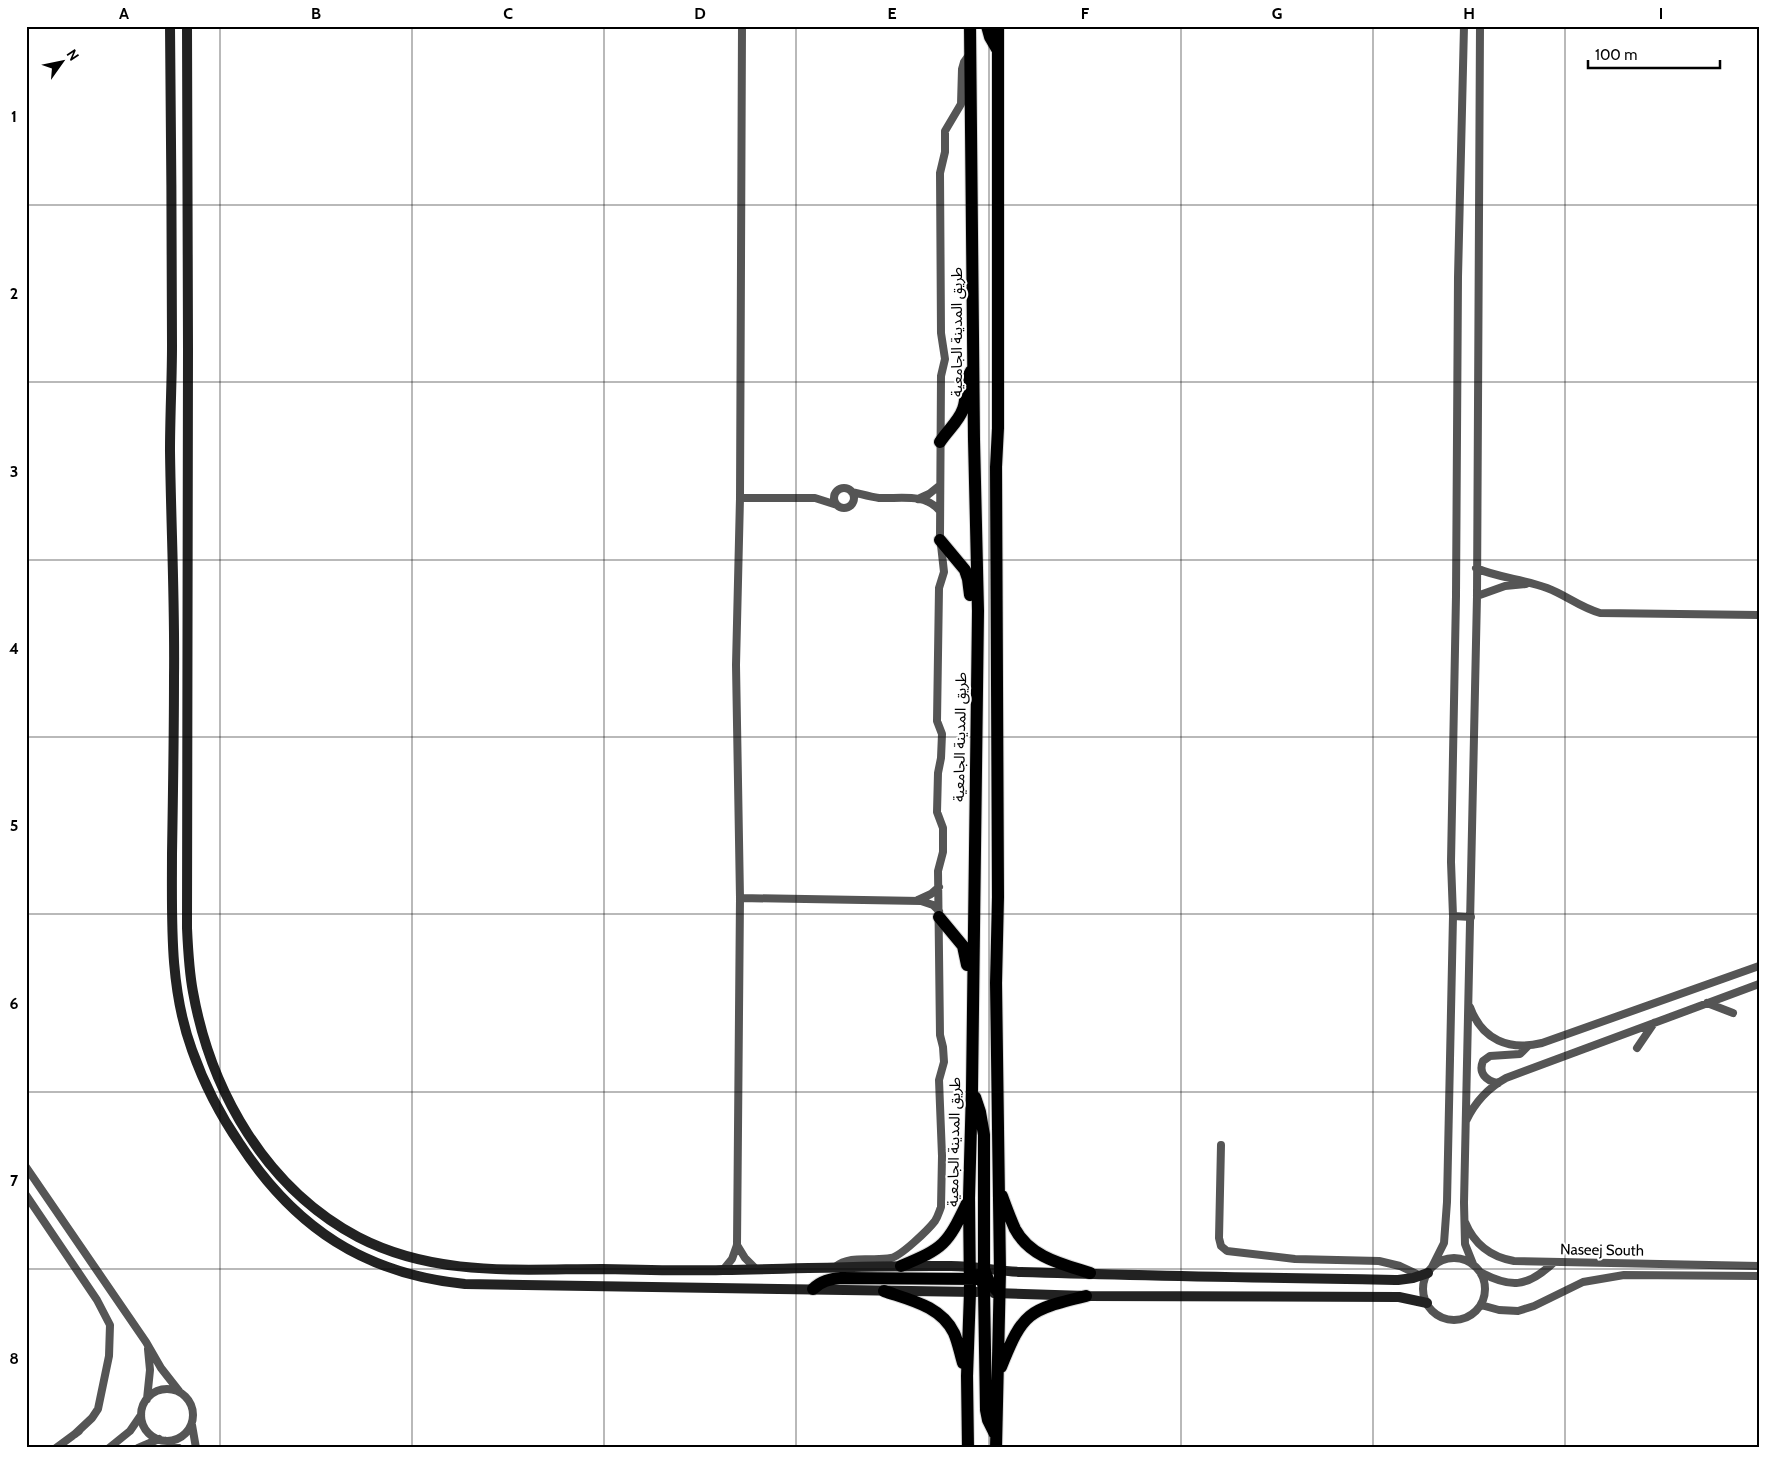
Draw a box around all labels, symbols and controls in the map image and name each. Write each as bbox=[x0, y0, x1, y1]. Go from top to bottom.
text: A bbox=[119, 4, 129, 23]
text: B bbox=[311, 4, 321, 23]
text: C bbox=[503, 4, 513, 23]
text: D bbox=[694, 4, 706, 23]
text: E bbox=[887, 4, 897, 23]
text: F bbox=[1081, 4, 1090, 23]
text: G bbox=[1272, 4, 1282, 23]
text: H bbox=[1463, 4, 1475, 23]
text: I bbox=[1659, 4, 1663, 23]
north arrow bbox=[38, 38, 88, 88]
scale bar bbox=[1588, 38, 1720, 70]
text: N bbox=[63, 46, 83, 64]
text: 100 m bbox=[1595, 46, 1637, 64]
text: 1 bbox=[11, 107, 17, 126]
street label: طريق المدينة الجامعية bbox=[948, 267, 967, 397]
text: 2 bbox=[10, 284, 18, 303]
text: 3 bbox=[10, 462, 18, 481]
text: 4 bbox=[9, 639, 19, 658]
street label: طريق المدينة الجامعية bbox=[950, 672, 971, 802]
text: 5 bbox=[10, 816, 18, 835]
text: 6 bbox=[10, 994, 19, 1013]
street label: طريق المدينة الجامعية bbox=[944, 1077, 965, 1207]
text: 7 bbox=[10, 1171, 19, 1190]
street label: Naseej South bbox=[1560, 1240, 1644, 1260]
text: 8 bbox=[9, 1349, 19, 1368]

